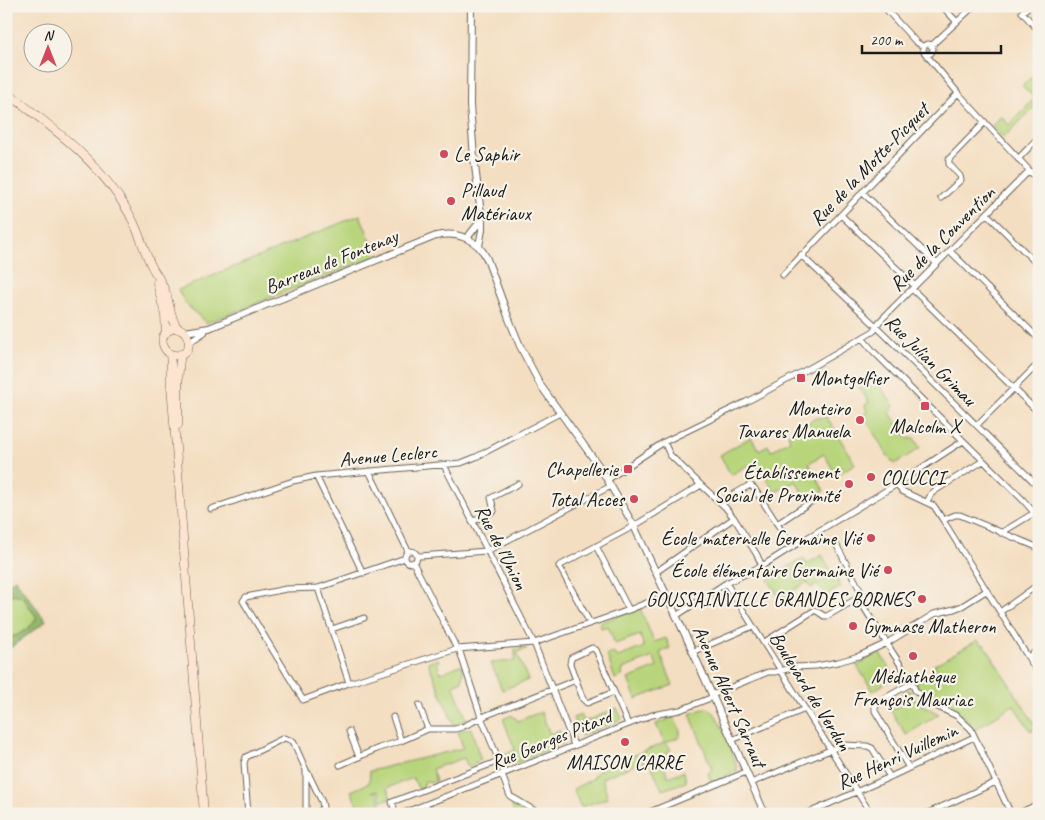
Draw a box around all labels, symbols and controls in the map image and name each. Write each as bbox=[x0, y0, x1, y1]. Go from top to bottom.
north arrow bbox=[22, 22, 72, 72]
scale bar bbox=[862, 22, 1001, 54]
text: N bbox=[44, 27, 55, 44]
text: 200 m bbox=[870, 31, 904, 50]
street label: Rue de la Motte-Picquet bbox=[804, 95, 937, 231]
place label: Le Saphir bbox=[454, 142, 521, 167]
marker: Le Saphir bbox=[438, 148, 450, 160]
place label: Pillaud Matériaux bbox=[461, 178, 533, 226]
street label: Rue de la Convention bbox=[884, 180, 1001, 296]
marker: Pillaud Matériaux bbox=[445, 195, 457, 207]
street label: Barreau de Fontenay bbox=[261, 223, 403, 299]
street label: Rue Julian Grimau bbox=[880, 309, 983, 413]
place label: Montgolfier bbox=[811, 366, 890, 391]
marker: Montgolfier bbox=[795, 372, 807, 384]
place label: Monteiro Tavares Manuela bbox=[736, 396, 851, 444]
marker: Malcolm X bbox=[919, 400, 931, 412]
marker: Monteiro Tavares Manuela bbox=[854, 414, 866, 426]
place label: Malcolm X bbox=[890, 414, 964, 439]
street label: Avenue Leclerc bbox=[338, 439, 438, 472]
place label: Chapellerie bbox=[546, 457, 619, 482]
place label: Établissement Social de Proximité bbox=[714, 460, 842, 508]
marker: Chapellerie bbox=[622, 463, 634, 475]
place label: COLUCCI bbox=[881, 465, 949, 490]
marker: COLUCCI bbox=[865, 471, 877, 483]
marker: Établissement Social de Proximité bbox=[843, 478, 855, 490]
place label: Total Acces bbox=[549, 487, 626, 512]
marker: Total Acces bbox=[628, 493, 640, 505]
street label: Rue de l'Union bbox=[469, 500, 534, 595]
place label: École maternelle Germaine Vié bbox=[661, 526, 864, 551]
marker: École maternelle Germaine Vié bbox=[865, 532, 877, 544]
place label: École élémentaire Germaine Vié bbox=[671, 558, 881, 583]
marker: École élémentaire Germaine Vié bbox=[882, 564, 894, 576]
place label: GOUSSAINVILLE GRANDES BORNES bbox=[646, 587, 916, 612]
marker: GOUSSAINVILLE GRANDES BORNES bbox=[916, 593, 928, 605]
place label: Gymnase Matheron bbox=[863, 614, 997, 639]
marker: Gymnase Matheron bbox=[847, 620, 859, 632]
street label: Avenue Albert Sarraut bbox=[687, 621, 773, 774]
street label: Boulevard de Verdun bbox=[764, 627, 858, 756]
marker: Médiathèque François Mauriac bbox=[907, 650, 919, 662]
place label: Médiathèque François Mauriac bbox=[853, 664, 973, 712]
street label: Rue Georges Pitard bbox=[487, 703, 618, 775]
street label: Rue Henri Vuillemin bbox=[833, 717, 962, 795]
marker: MAISON CARRE bbox=[619, 736, 631, 748]
place label: MAISON CARRE bbox=[567, 750, 687, 775]

